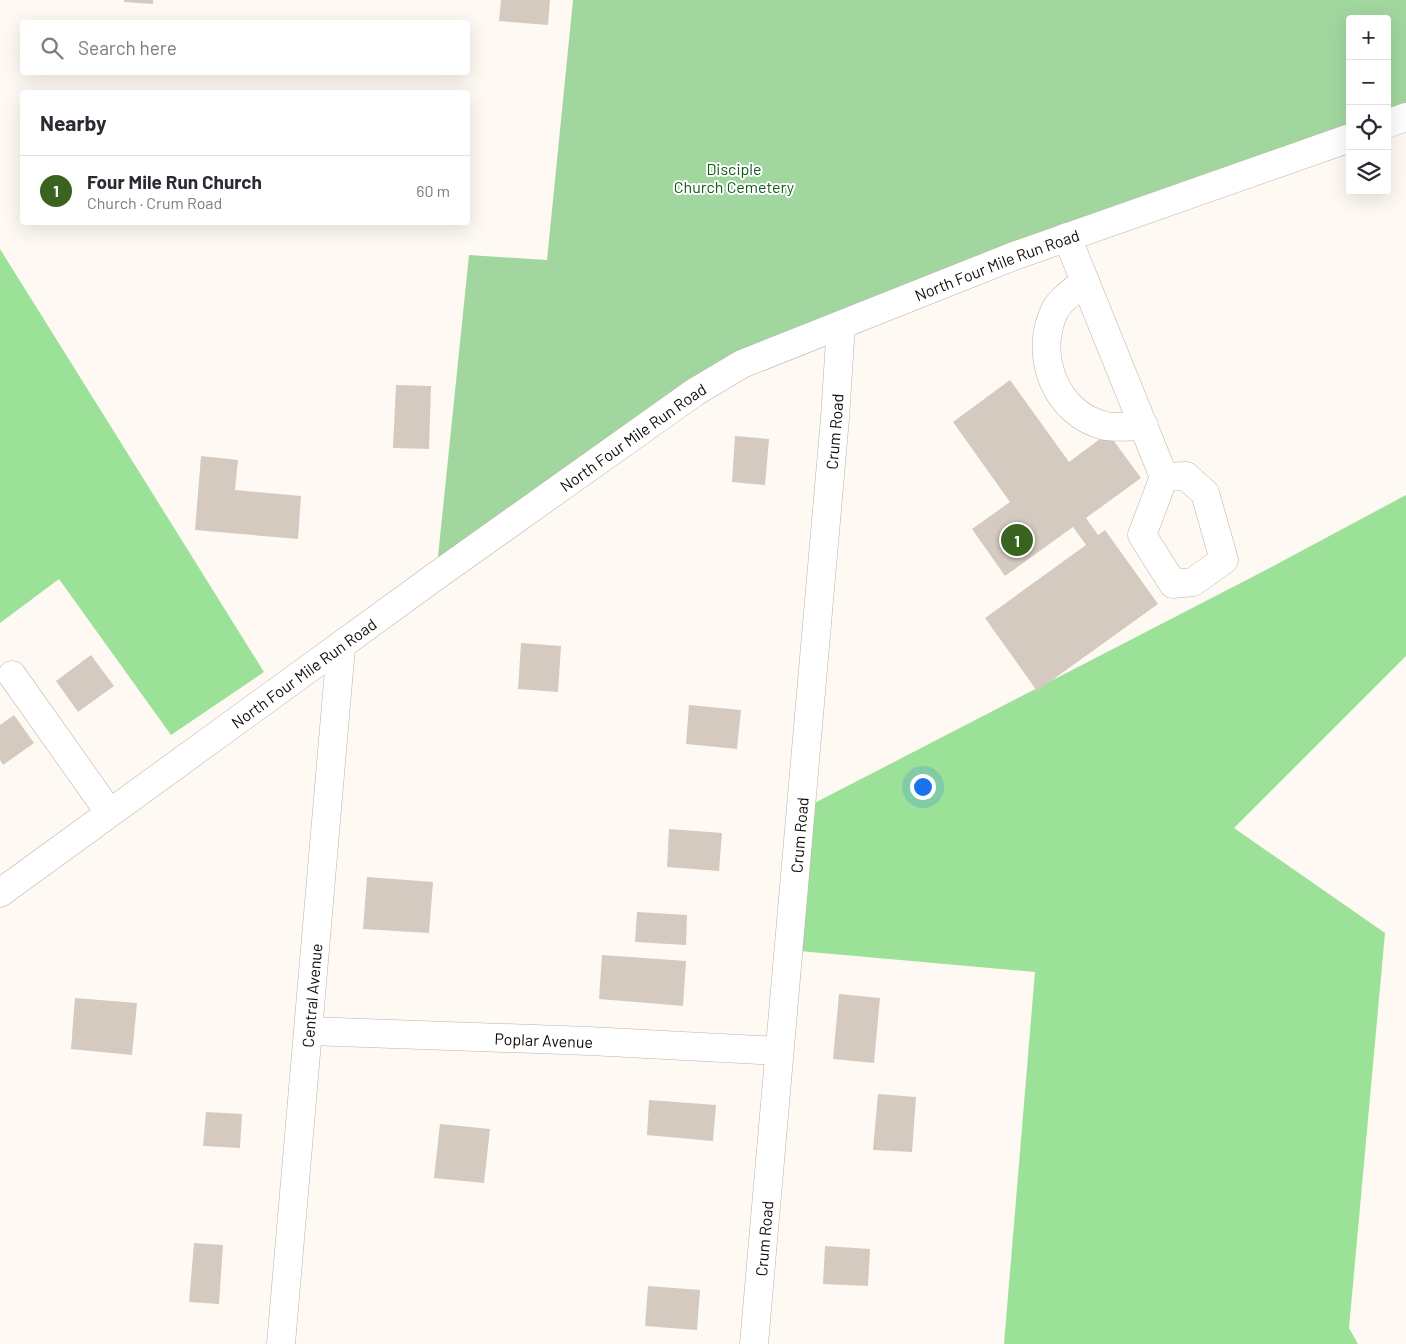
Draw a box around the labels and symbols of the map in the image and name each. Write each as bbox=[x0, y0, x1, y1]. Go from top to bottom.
park label: Disciple Church Cemetery bbox=[674, 159, 795, 196]
street label: North Four Mile Run Road bbox=[912, 224, 1082, 304]
street label: North Four Mile Run Road bbox=[556, 378, 709, 495]
street label: Crum Road bbox=[821, 393, 846, 470]
pin: 1 bbox=[1001, 521, 1033, 559]
street label: North Four Mile Run Road bbox=[227, 613, 380, 732]
your location bbox=[910, 774, 936, 800]
street label: Crum Road bbox=[786, 796, 811, 874]
street label: Central Avenue bbox=[297, 942, 325, 1048]
street label: Poplar Avenue bbox=[494, 1028, 593, 1051]
street label: Crum Road bbox=[750, 1200, 776, 1277]

